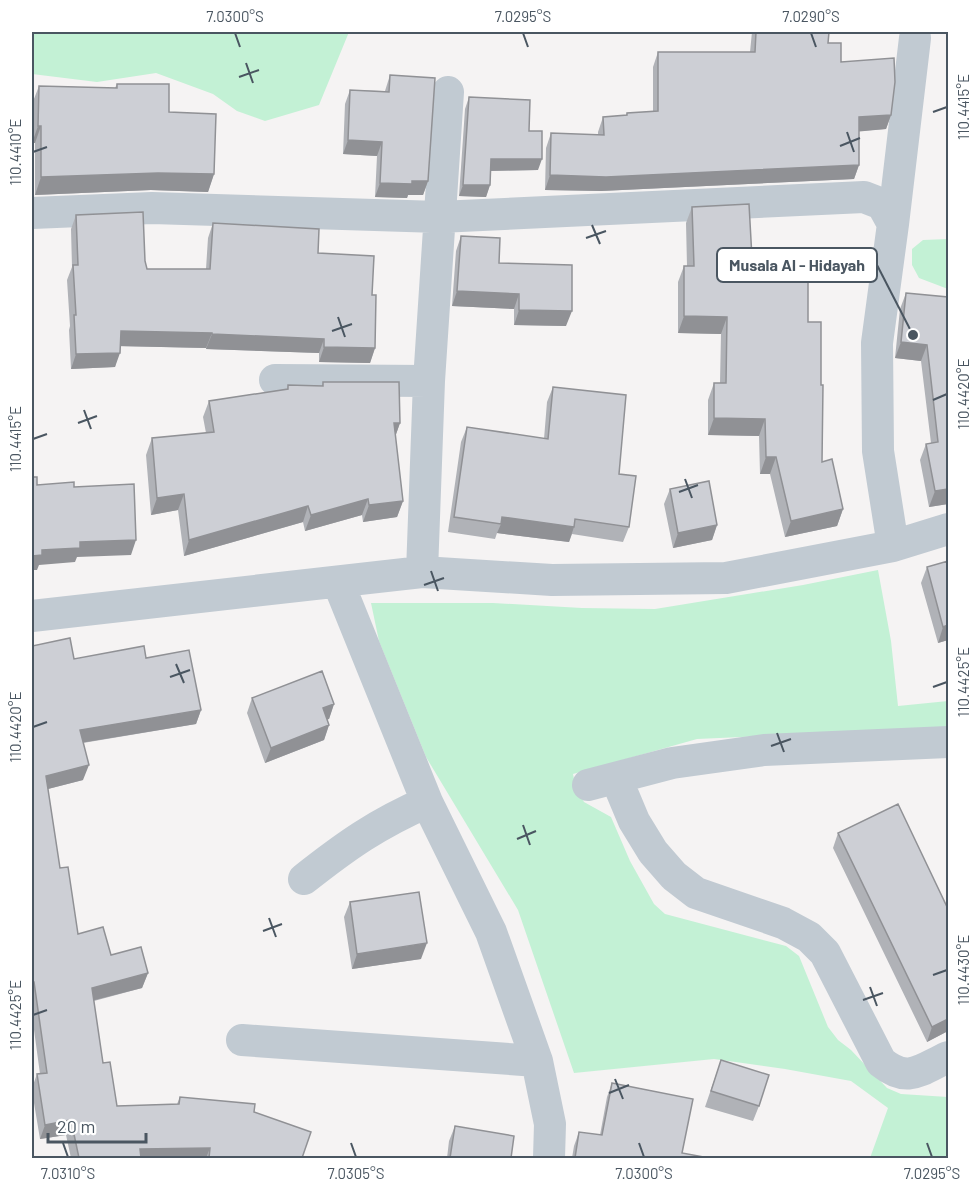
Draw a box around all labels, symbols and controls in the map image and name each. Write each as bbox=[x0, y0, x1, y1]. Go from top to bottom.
text: 7.0300°S bbox=[206, 7, 264, 25]
text: 7.0295°S bbox=[495, 7, 551, 25]
text: 7.0290°S bbox=[782, 7, 840, 25]
text: 110.4415°E bbox=[954, 74, 972, 140]
text: 110.4410°E bbox=[6, 119, 24, 185]
callout: Musala Al - Hidayah bbox=[717, 248, 877, 282]
text: Musala Al - Hidayah bbox=[729, 255, 865, 274]
text: 110.4420°E bbox=[954, 358, 972, 430]
text: 110.4415°E bbox=[6, 406, 24, 472]
text: 110.4425°E bbox=[954, 647, 972, 717]
text: 110.4420°E bbox=[6, 691, 24, 763]
text: 110.4430°E bbox=[954, 935, 972, 1005]
text: 110.4425°E bbox=[6, 980, 24, 1050]
scale bar bbox=[48, 1106, 146, 1144]
text: 20 m bbox=[57, 1115, 95, 1137]
text: 7.0310°S bbox=[41, 1164, 95, 1182]
text: 7.0305°S bbox=[328, 1164, 384, 1182]
text: 7.0300°S bbox=[615, 1164, 673, 1182]
text: 7.0295°S bbox=[904, 1164, 960, 1182]

